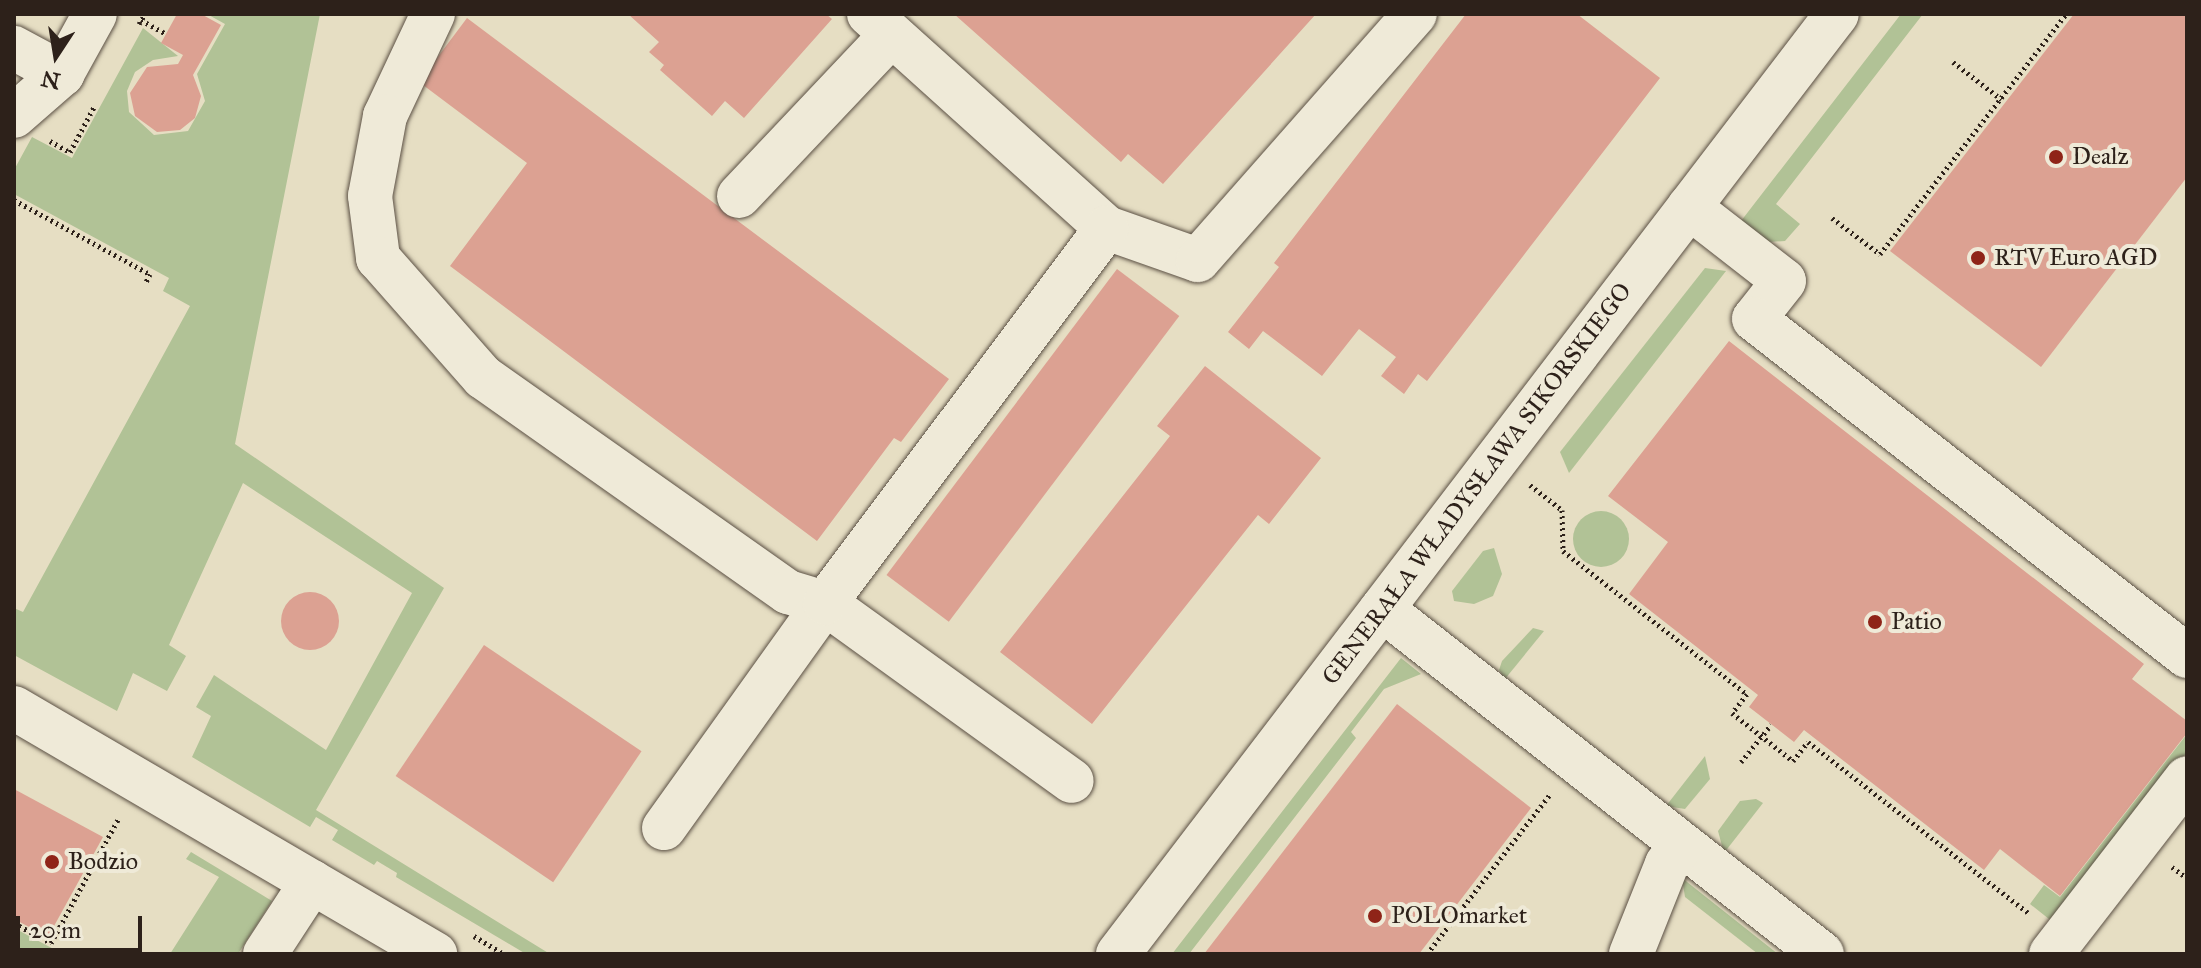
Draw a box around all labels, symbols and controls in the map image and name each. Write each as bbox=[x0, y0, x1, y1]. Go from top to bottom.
north arrow bbox=[16, 16, 96, 96]
text: N bbox=[39, 65, 63, 95]
place label: Dealz bbox=[2072, 143, 2129, 171]
marker: Dealz bbox=[2047, 148, 2065, 166]
place label: RTV Euro AGD bbox=[1994, 244, 2157, 272]
marker: RTV Euro AGD bbox=[1969, 249, 1987, 267]
street label: GENERAŁA WŁADYSŁAWA SIKORSKIEGO bbox=[1316, 277, 1638, 691]
place label: Patio bbox=[1891, 608, 1942, 636]
marker: Patio bbox=[1866, 613, 1884, 631]
place label: Bodzio bbox=[68, 848, 138, 876]
marker: Bodzio bbox=[43, 853, 61, 871]
scale bar bbox=[20, 900, 146, 950]
place label: POLOmarket bbox=[1391, 902, 1527, 930]
marker: POLOmarket bbox=[1366, 907, 1384, 925]
text: 20 m bbox=[30, 915, 81, 945]

